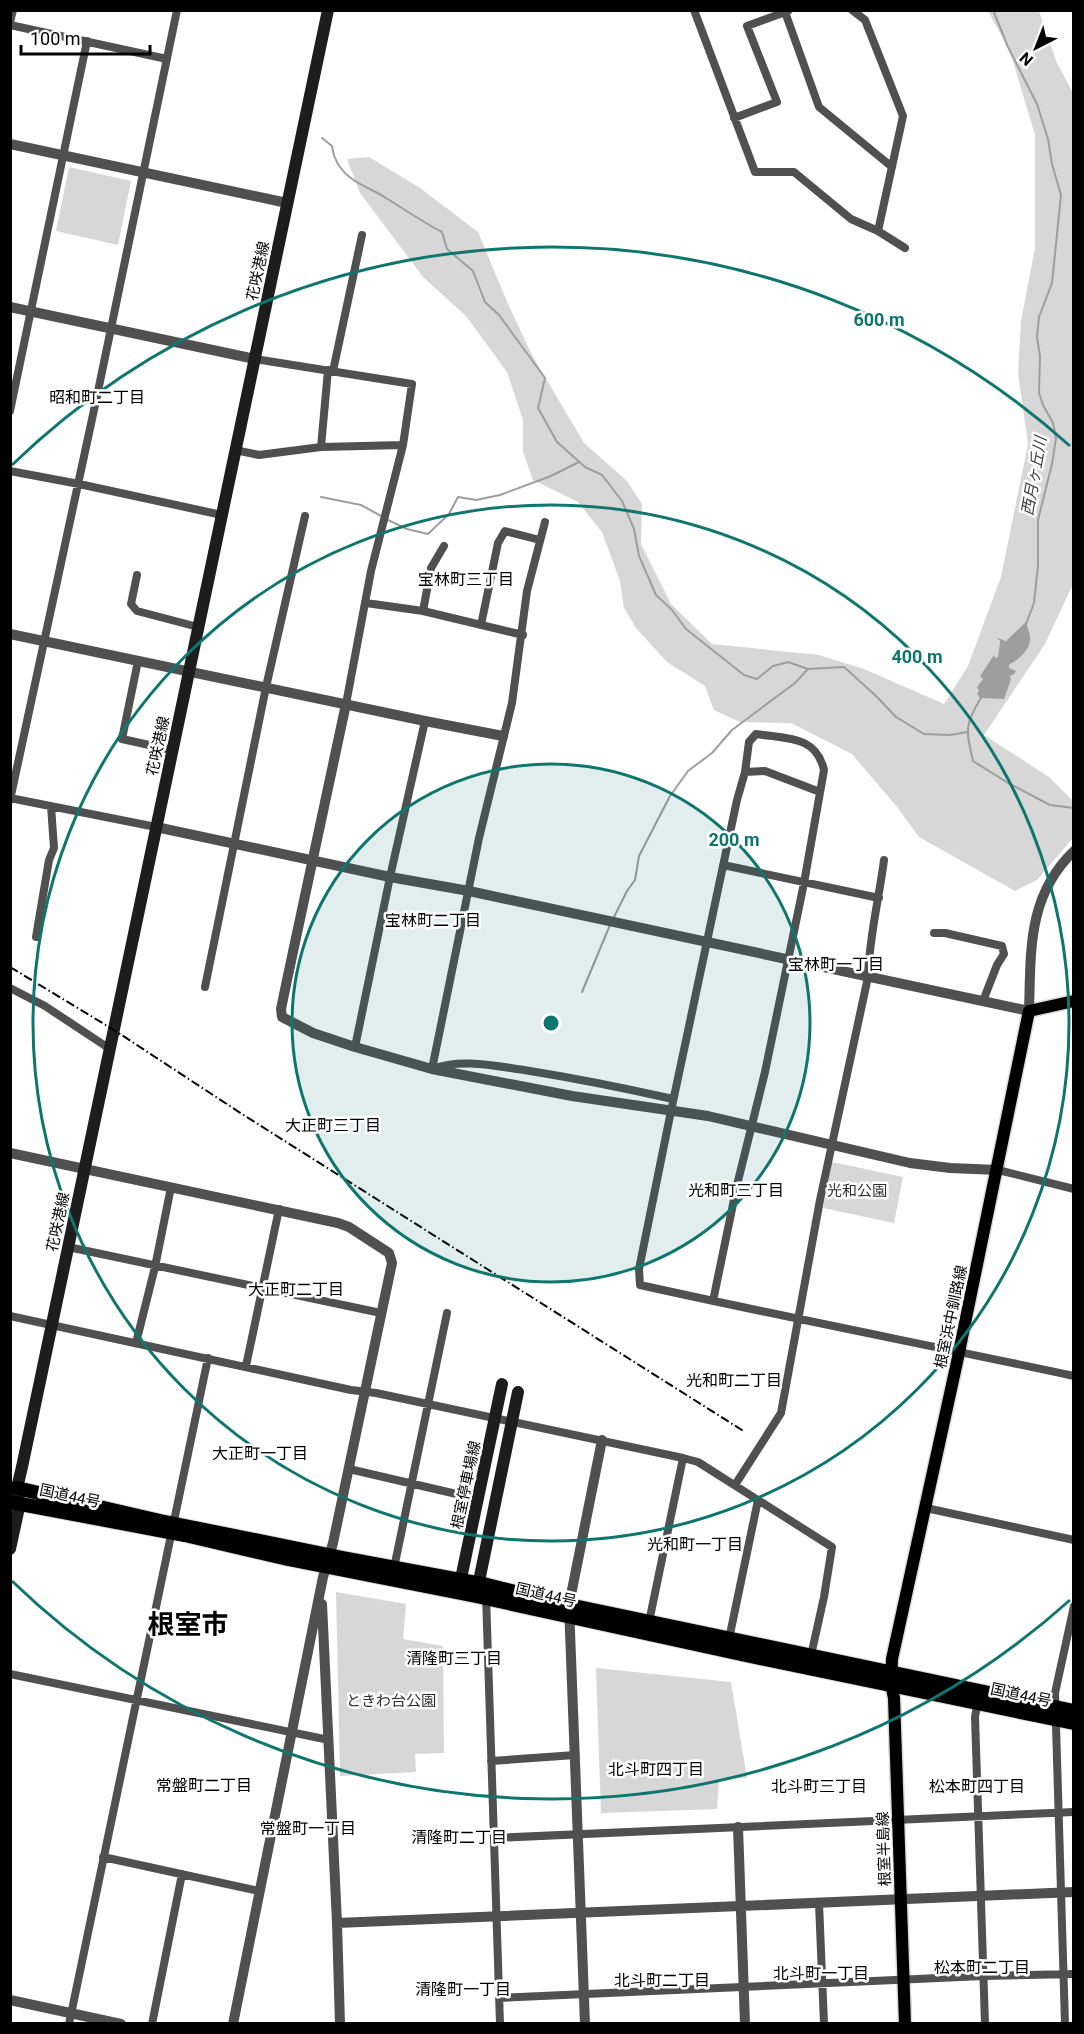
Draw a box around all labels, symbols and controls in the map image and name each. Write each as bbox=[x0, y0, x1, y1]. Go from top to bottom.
scale bar bbox=[21, 18, 150, 56]
north arrow bbox=[1006, 18, 1066, 78]
text: 100 m bbox=[30, 28, 81, 49]
text: N bbox=[1016, 48, 1037, 70]
street label: 花咲港線 bbox=[243, 240, 273, 302]
text: 600 m bbox=[853, 309, 905, 330]
district label: 昭和町二丁目 bbox=[49, 388, 145, 407]
water label: 西月ヶ丘川 bbox=[1018, 433, 1051, 517]
district label: 宝林町三丁目 bbox=[418, 570, 514, 589]
text: 400 m bbox=[891, 646, 943, 667]
street label: 花咲港線 bbox=[143, 715, 173, 777]
text: 200 m bbox=[708, 829, 760, 850]
district label: 宝林町二丁目 bbox=[385, 911, 481, 930]
district label: 宝林町一丁目 bbox=[788, 955, 884, 974]
centre of rings bbox=[541, 1013, 561, 1033]
district label: 大正町三丁目 bbox=[285, 1116, 381, 1135]
district label: 光和町三丁目 bbox=[688, 1181, 784, 1200]
park label: 光和公園 bbox=[827, 1182, 887, 1200]
street label: 花咲港線 bbox=[43, 1191, 73, 1253]
street label: 根室浜中釧路線 bbox=[931, 1264, 971, 1370]
district label: 大正町二丁目 bbox=[248, 1280, 344, 1299]
district label: 光和町二丁目 bbox=[686, 1371, 782, 1390]
street label: 根室停車場線 bbox=[448, 1439, 484, 1531]
district label: 大正町一丁目 bbox=[212, 1444, 308, 1463]
street label: 国道44号 bbox=[38, 1481, 102, 1511]
district label: 光和町一丁目 bbox=[647, 1535, 743, 1554]
street label: 国道44号 bbox=[514, 1579, 578, 1611]
district label: 根室市 bbox=[148, 1609, 229, 1641]
district label: 清隆町三丁目 bbox=[406, 1649, 502, 1668]
street label: 国道44号 bbox=[989, 1680, 1053, 1710]
park label: ときわ台公園 bbox=[346, 1692, 436, 1710]
district label: 北斗町四丁目 bbox=[608, 1760, 704, 1779]
district label: 常盤町二丁目 bbox=[156, 1776, 252, 1795]
district label: 北斗町三丁目 bbox=[771, 1777, 867, 1796]
district label: 松本町四丁目 bbox=[929, 1777, 1025, 1796]
street label: 根室半島線 bbox=[874, 1811, 894, 1887]
district label: 常盤町一丁目 bbox=[260, 1819, 356, 1838]
district label: 清隆町二丁目 bbox=[411, 1828, 507, 1847]
district label: 松本町二丁目 bbox=[934, 1958, 1030, 1977]
district label: 北斗町一丁目 bbox=[773, 1964, 869, 1983]
district label: 北斗町二丁目 bbox=[614, 1971, 710, 1990]
district label: 清隆町一丁目 bbox=[415, 1980, 511, 1999]

